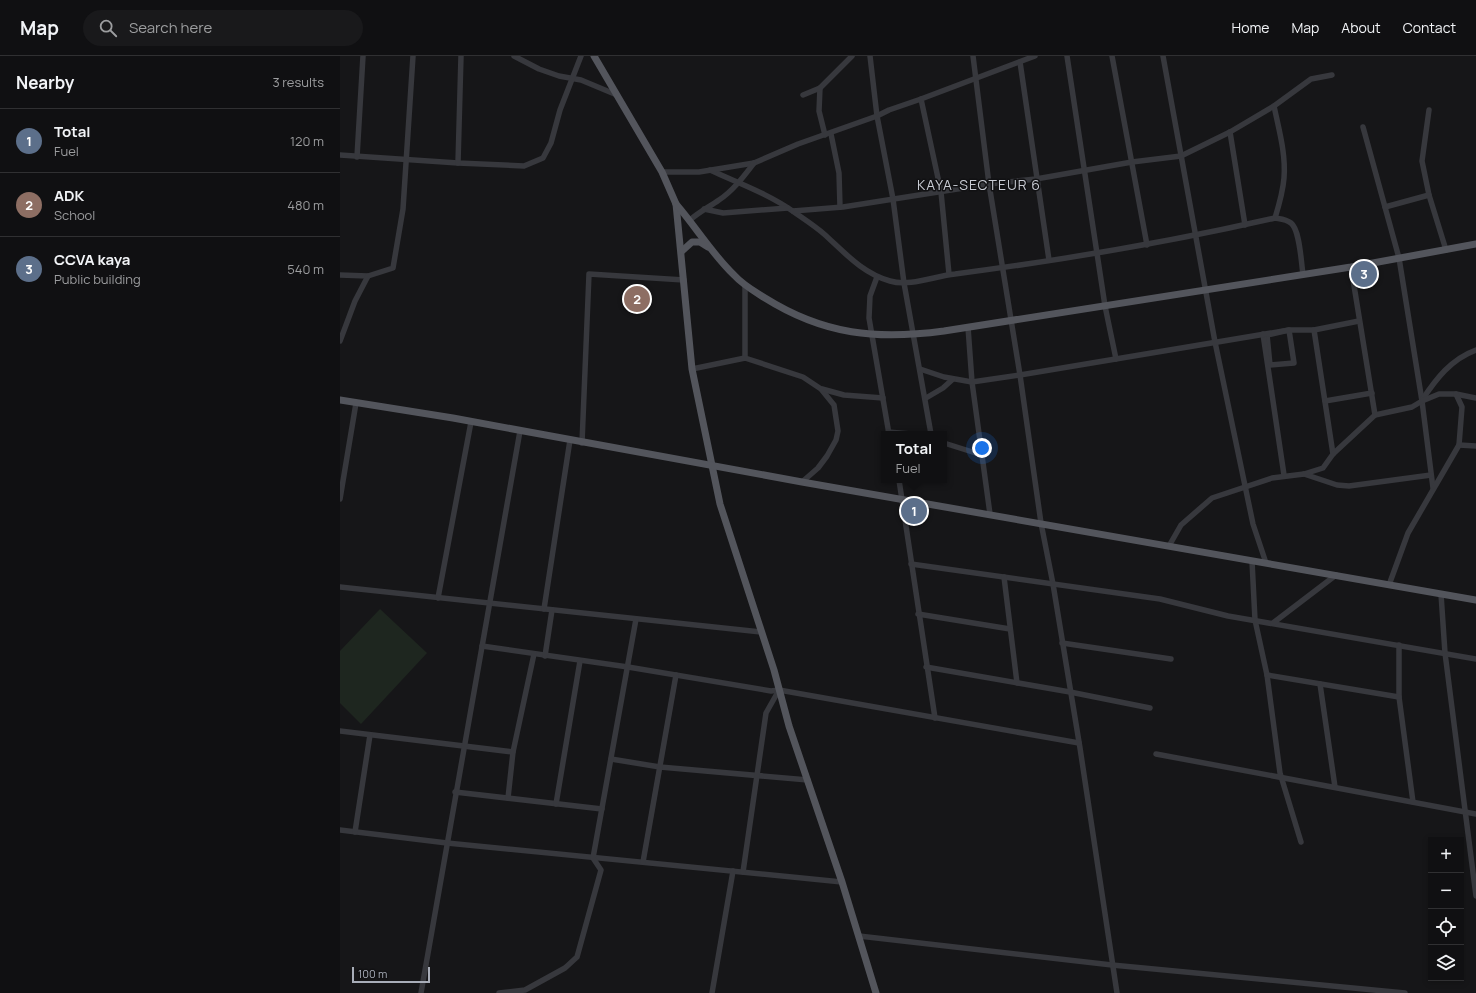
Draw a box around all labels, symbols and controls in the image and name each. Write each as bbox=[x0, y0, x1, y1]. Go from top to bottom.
search box bbox=[83, 10, 363, 46]
text: Map bbox=[20, 15, 59, 41]
icon: search bbox=[97, 17, 119, 39]
text: Search here bbox=[129, 17, 212, 38]
text: Home bbox=[1232, 18, 1269, 37]
text: Map bbox=[1291, 18, 1319, 37]
text: About bbox=[1341, 18, 1381, 37]
text: Contact bbox=[1403, 18, 1456, 37]
text: Nearby bbox=[16, 71, 74, 94]
text: 3 results bbox=[272, 73, 324, 91]
text: Total bbox=[54, 121, 91, 142]
text: 1 bbox=[26, 132, 32, 150]
text: 120 m bbox=[290, 132, 324, 150]
text: Fuel bbox=[54, 142, 79, 160]
district label: KAYA-SECTEUR 6 bbox=[917, 175, 1041, 194]
text: ADK bbox=[54, 185, 84, 206]
text: 2 bbox=[25, 196, 33, 214]
text: 480 m bbox=[287, 196, 324, 214]
text: School bbox=[54, 206, 95, 224]
text: CCVA kaya bbox=[54, 249, 130, 270]
pin: 3 bbox=[1351, 259, 1377, 289]
text: 3 bbox=[25, 260, 33, 278]
text: 540 m bbox=[287, 260, 324, 278]
text: Public building bbox=[54, 270, 141, 288]
pin: 2 bbox=[624, 284, 650, 314]
popup bbox=[881, 431, 947, 483]
text: Total bbox=[896, 438, 932, 459]
your location bbox=[972, 438, 992, 458]
text: Fuel bbox=[896, 459, 921, 477]
pin: 1 bbox=[901, 496, 927, 526]
map controls bbox=[1428, 837, 1464, 981]
button: + bbox=[1428, 837, 1464, 873]
button: − bbox=[1428, 873, 1464, 909]
button: locate bbox=[1428, 909, 1464, 945]
button: layers bbox=[1428, 945, 1464, 981]
scale bar bbox=[352, 965, 430, 984]
text: 100 m bbox=[358, 966, 387, 981]

